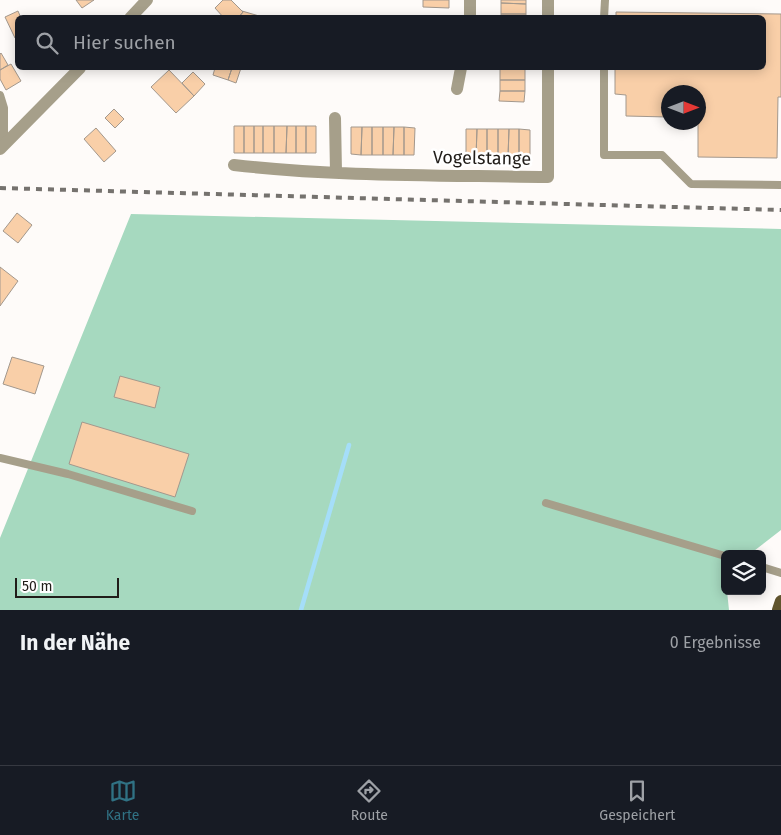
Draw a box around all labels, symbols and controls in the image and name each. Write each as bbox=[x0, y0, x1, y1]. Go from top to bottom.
search box bbox=[15, 15, 766, 70]
icon: search bbox=[33, 29, 61, 57]
text: Hier suchen bbox=[73, 31, 176, 54]
north arrow bbox=[661, 85, 706, 130]
street label: Vogelstange bbox=[433, 146, 531, 170]
map controls bbox=[721, 550, 766, 595]
button: layers bbox=[721, 550, 766, 595]
scale bar bbox=[15, 575, 119, 598]
text: 50 m bbox=[22, 578, 53, 595]
text: In der Nähe bbox=[20, 630, 130, 656]
text: 0 Ergebnisse bbox=[670, 633, 761, 652]
tab: Karte bbox=[106, 777, 139, 824]
tab: Route bbox=[351, 777, 388, 824]
tab: Gespeichert bbox=[599, 777, 675, 824]

